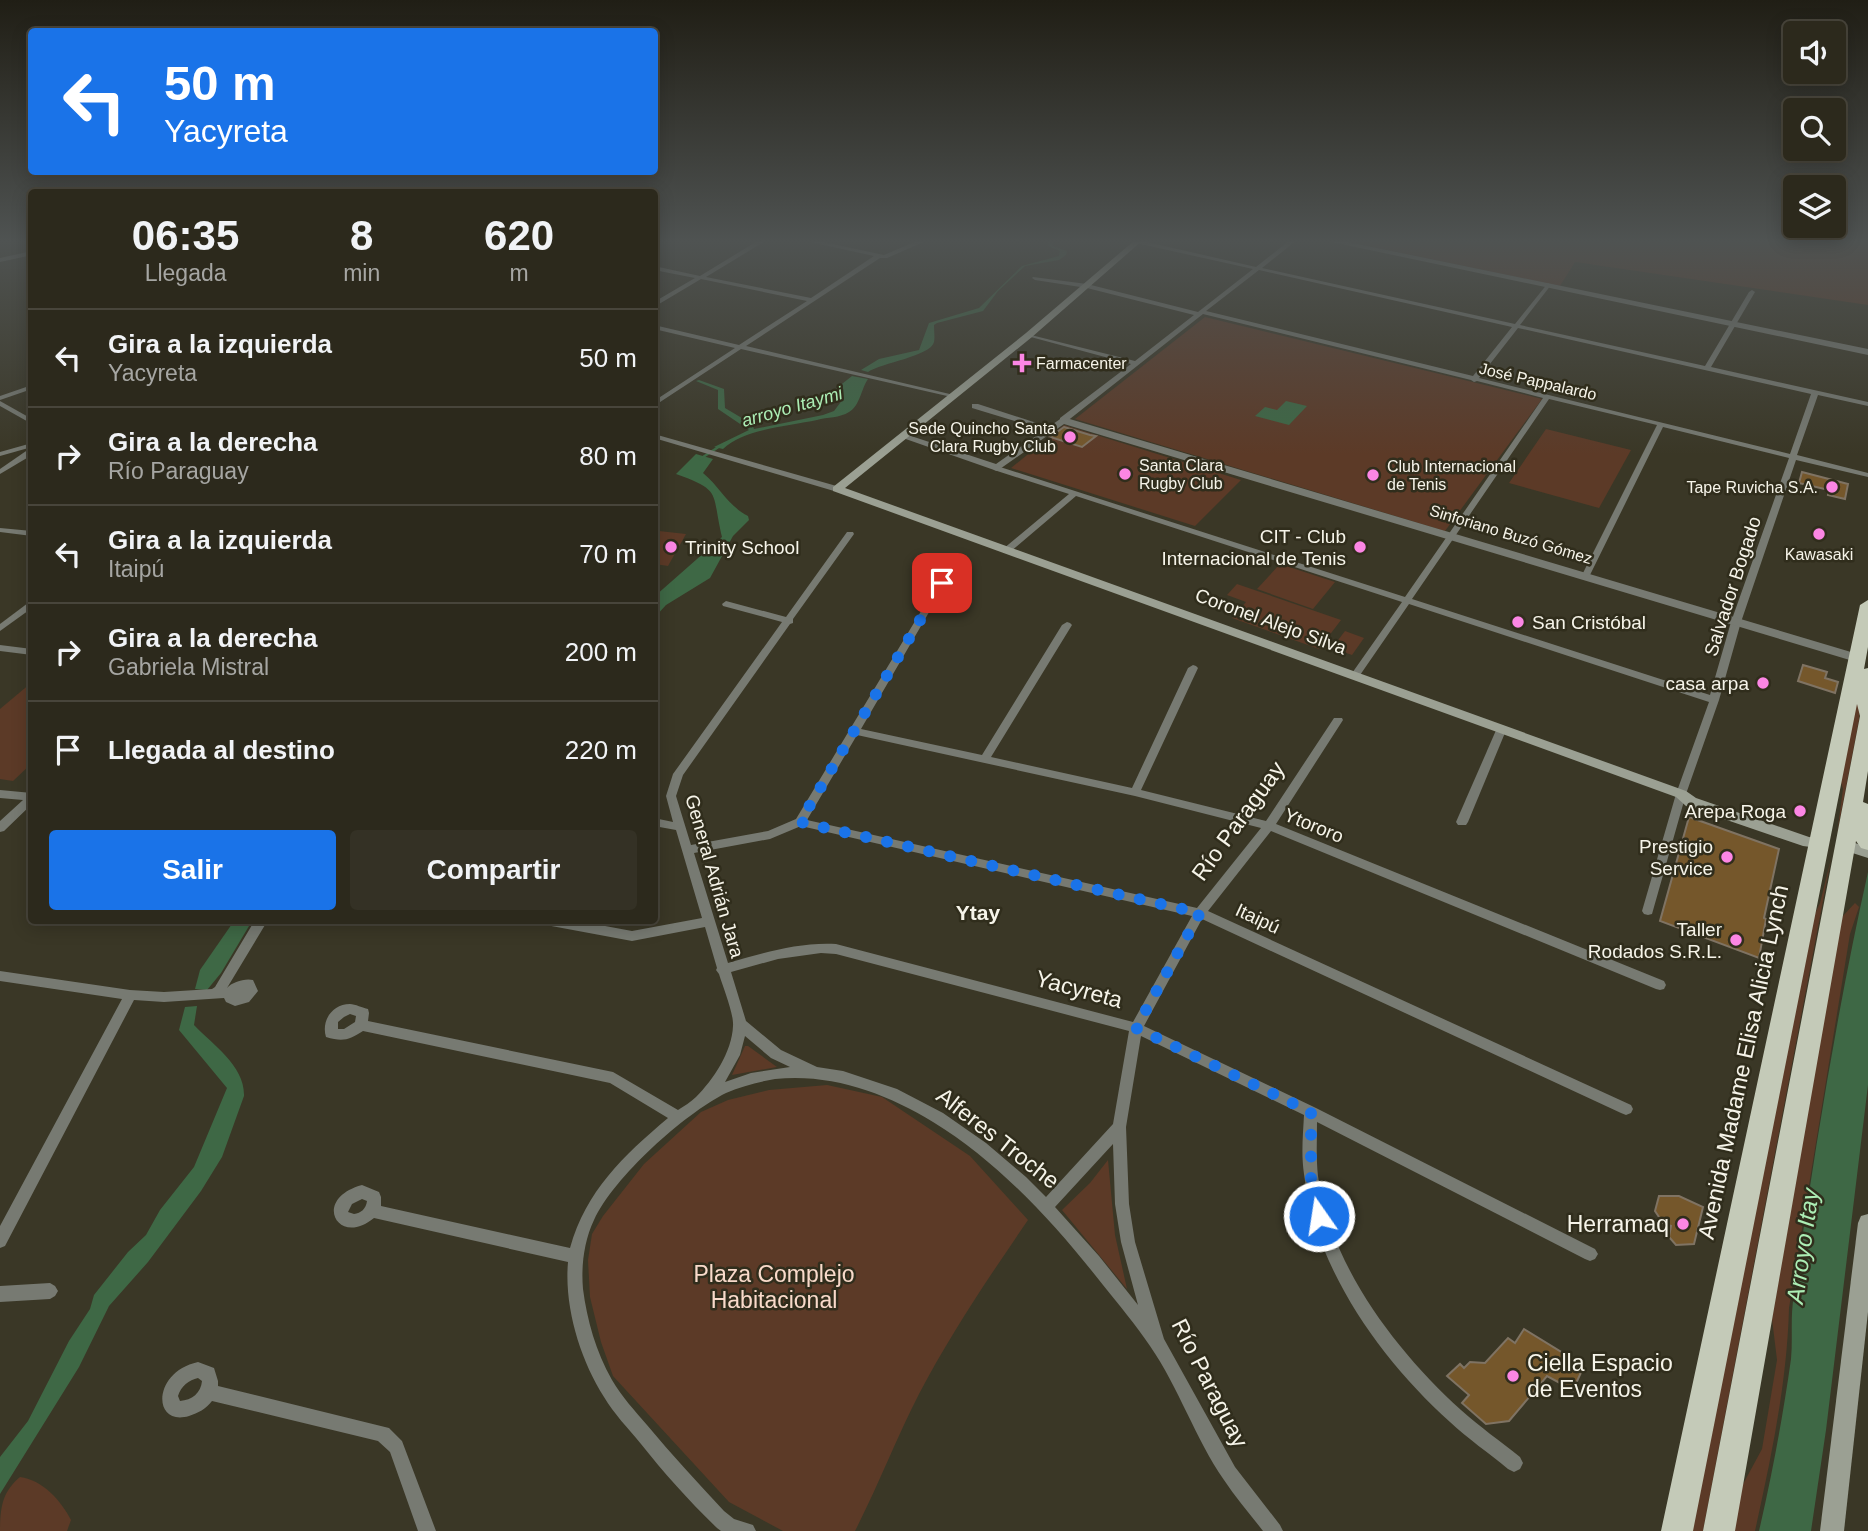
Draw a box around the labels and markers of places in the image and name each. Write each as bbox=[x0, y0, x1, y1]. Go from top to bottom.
marker: Farmacenter bbox=[1014, 355, 1030, 371]
place label: Farmacenter bbox=[1036, 355, 1127, 372]
place label: Sede Quincho Santa Clara Rugby Club bbox=[908, 420, 1056, 455]
marker: Sede Quincho Santa Clara Rugby Club bbox=[1062, 429, 1078, 445]
place label: Santa Clara Rugby Club bbox=[1139, 457, 1224, 492]
place label: Club Internacional de Tenis bbox=[1387, 458, 1516, 493]
marker: Santa Clara Rugby Club bbox=[1117, 466, 1133, 482]
marker: Club Internacional de Tenis bbox=[1365, 467, 1381, 483]
place label: Tape Ruvicha S.A. bbox=[1686, 479, 1818, 496]
marker: Tape Ruvicha S.A. bbox=[1824, 479, 1840, 495]
place label: CIT - Club Internacional de Tenis bbox=[1162, 526, 1346, 569]
marker: Kawasaki bbox=[1811, 526, 1827, 542]
place label: Trinity School bbox=[685, 537, 799, 558]
marker: Trinity School bbox=[663, 539, 679, 555]
marker: CIT - Club Internacional de Tenis bbox=[1352, 539, 1368, 555]
place label: Kawasaki bbox=[1785, 546, 1853, 563]
pin bbox=[912, 553, 972, 613]
place label: San Cristóbal bbox=[1532, 612, 1646, 633]
marker: San Cristóbal bbox=[1510, 614, 1526, 630]
place label: casa arpa bbox=[1666, 673, 1749, 694]
marker: casa arpa bbox=[1755, 675, 1771, 691]
place label: Arepa Roga bbox=[1685, 801, 1786, 822]
marker: Arepa Roga bbox=[1792, 803, 1808, 819]
place label: Prestigio Service bbox=[1639, 836, 1713, 879]
marker: Prestigio Service bbox=[1719, 849, 1735, 865]
place label: Taller Rodados S.R.L. bbox=[1588, 919, 1723, 962]
marker: Taller Rodados S.R.L. bbox=[1728, 932, 1744, 948]
place label: Herramaq bbox=[1567, 1211, 1669, 1237]
marker: Herramaq bbox=[1675, 1216, 1691, 1232]
place label: Ciella Espacio de Eventos bbox=[1527, 1350, 1673, 1402]
marker: Ciella Espacio de Eventos bbox=[1505, 1368, 1521, 1384]

